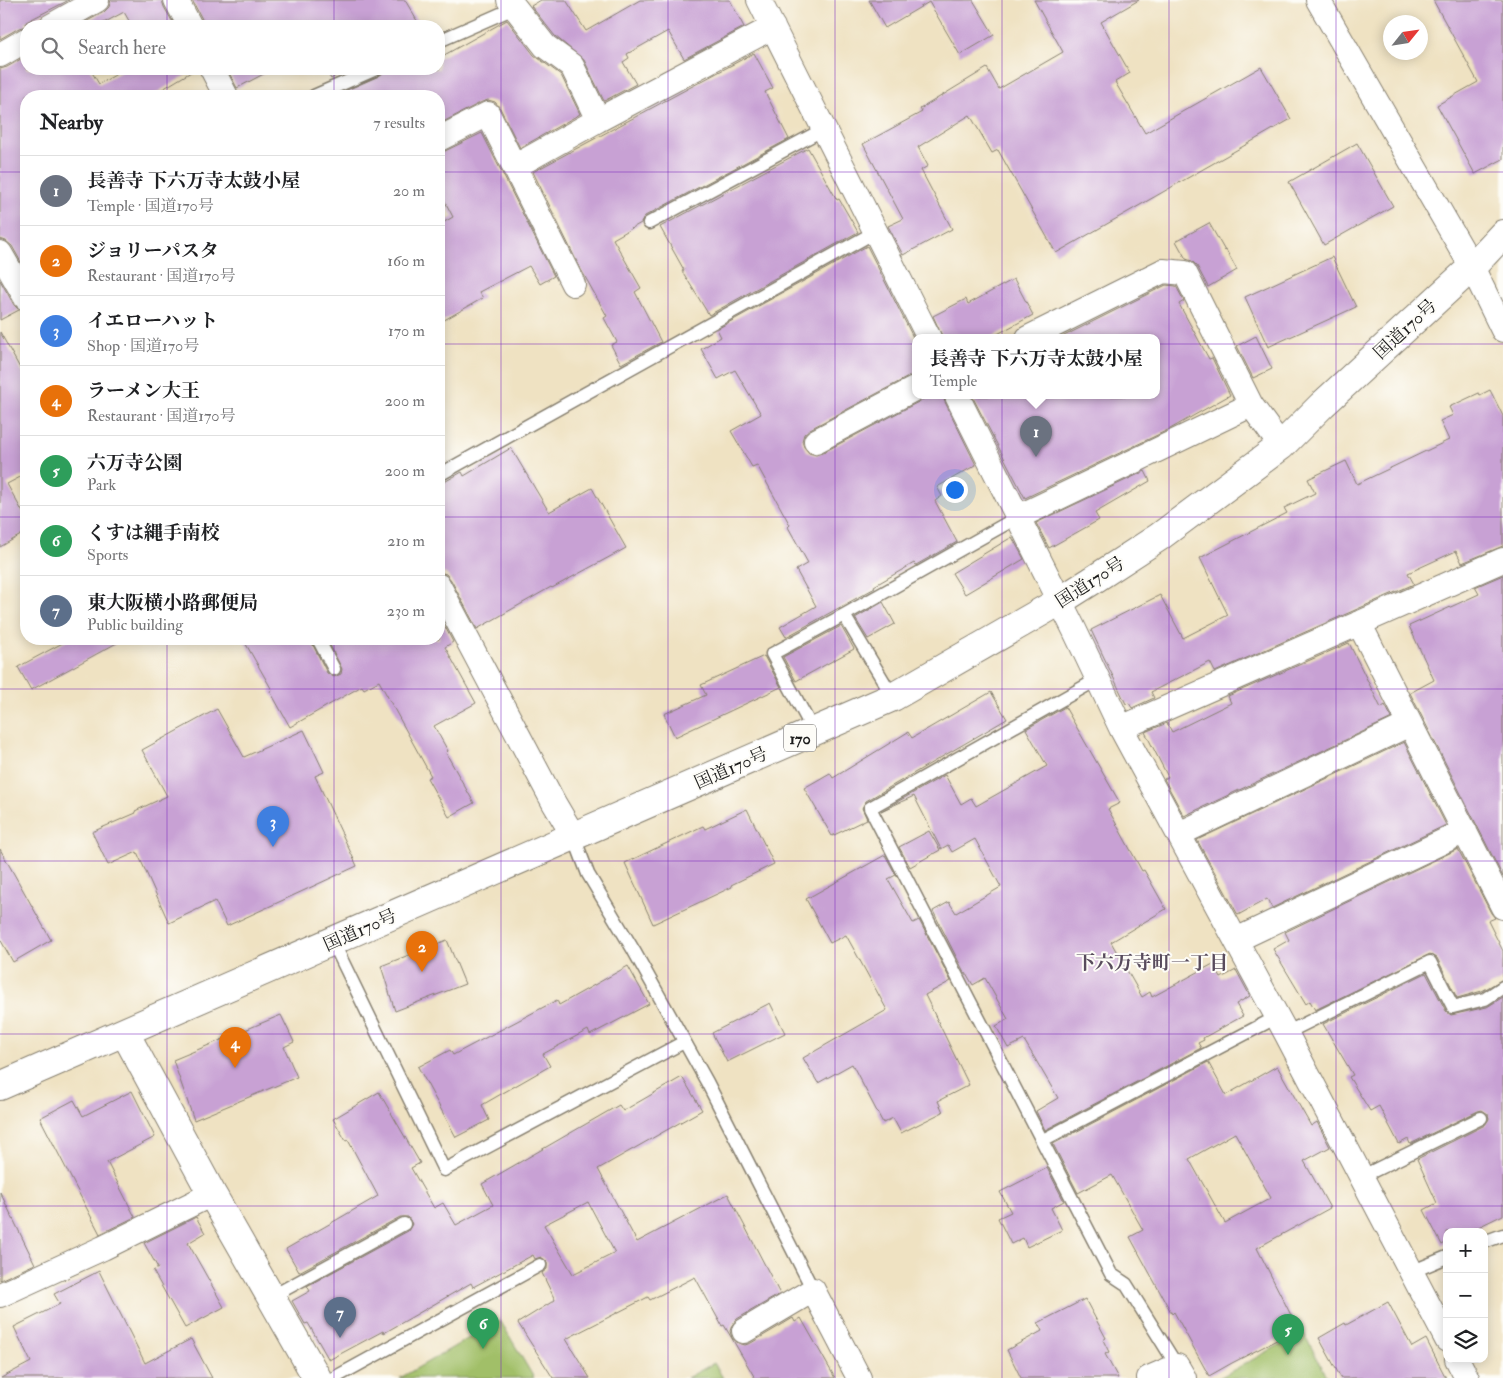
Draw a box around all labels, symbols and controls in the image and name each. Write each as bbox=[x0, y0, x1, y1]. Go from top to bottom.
north arrow bbox=[1383, 15, 1428, 60]
search box bbox=[20, 20, 445, 75]
icon: search bbox=[38, 34, 66, 62]
text: Search here bbox=[78, 36, 166, 60]
text: Nearby bbox=[40, 109, 103, 136]
text: 7 results bbox=[373, 113, 425, 133]
text: 長善寺 下六万寺太鼓小屋 bbox=[87, 169, 300, 193]
text: 1 bbox=[53, 181, 59, 201]
text: 20 m bbox=[393, 181, 425, 201]
text: Temple · 国道170号 bbox=[87, 196, 214, 216]
text: ジョリーパスタ bbox=[87, 239, 219, 263]
text: 2 bbox=[52, 251, 60, 271]
text: 160 m bbox=[387, 251, 425, 271]
text: Restaurant · 国道170号 bbox=[87, 266, 236, 286]
street label: 国道170号 bbox=[1369, 294, 1442, 364]
text: イエローハット bbox=[87, 309, 218, 333]
text: 3 bbox=[53, 321, 59, 341]
text: 170 m bbox=[388, 321, 425, 341]
popup bbox=[912, 334, 1160, 399]
text: Shop · 国道170号 bbox=[87, 336, 199, 356]
text: 長善寺 下六万寺太鼓小屋 bbox=[930, 347, 1143, 371]
text: Temple bbox=[930, 371, 977, 391]
text: ラーメン大王 bbox=[87, 379, 200, 403]
text: 4 bbox=[52, 391, 60, 411]
text: 200 m bbox=[385, 391, 425, 411]
text: Restaurant · 国道170号 bbox=[87, 406, 236, 426]
pin: 1 bbox=[1020, 416, 1052, 457]
text: 六万寺公園 bbox=[87, 451, 182, 475]
text: 5 bbox=[52, 461, 60, 481]
text: 200 m bbox=[385, 461, 425, 481]
text: Park bbox=[87, 475, 116, 495]
your location bbox=[942, 477, 968, 503]
text: くすは縄手南校 bbox=[87, 521, 220, 545]
text: 6 bbox=[52, 531, 60, 551]
text: 210 m bbox=[387, 531, 425, 551]
text: Sports bbox=[87, 545, 128, 565]
street label: 国道170号 bbox=[1051, 552, 1129, 613]
text: 東大阪横小路郵便局 bbox=[87, 591, 258, 615]
text: 7 bbox=[52, 601, 60, 621]
text: 230 m bbox=[387, 601, 425, 621]
text: Public building bbox=[87, 615, 183, 635]
road number: 170 bbox=[784, 724, 816, 751]
street label: 国道170号 bbox=[691, 742, 771, 795]
pin: 3 bbox=[257, 806, 289, 847]
street label: 国道170号 bbox=[320, 904, 400, 957]
pin: 2 bbox=[406, 931, 438, 972]
district label: 下六万寺町一丁目 bbox=[1076, 951, 1228, 975]
pin: 4 bbox=[219, 1027, 251, 1068]
map controls bbox=[1443, 1228, 1488, 1363]
button: + bbox=[1443, 1228, 1488, 1273]
button: − bbox=[1443, 1273, 1488, 1318]
pin: 7 bbox=[324, 1297, 356, 1338]
pin: 6 bbox=[467, 1308, 499, 1349]
pin: 5 bbox=[1272, 1314, 1304, 1355]
button: layers bbox=[1443, 1318, 1488, 1363]

